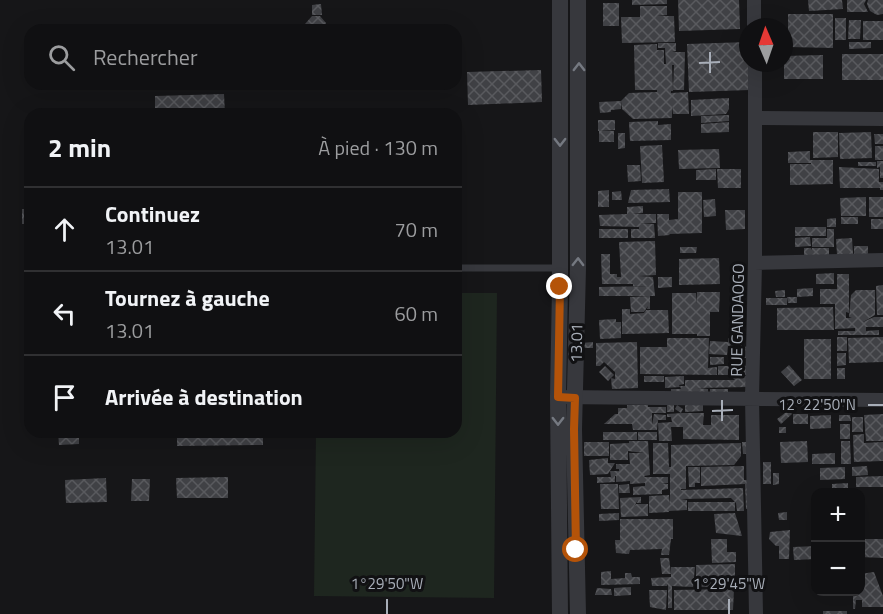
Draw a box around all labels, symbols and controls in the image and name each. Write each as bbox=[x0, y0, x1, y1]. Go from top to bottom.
north arrow bbox=[739, 18, 793, 72]
search box bbox=[24, 24, 462, 90]
text: Rechercher bbox=[93, 40, 198, 74]
icon: search bbox=[45, 41, 78, 74]
one-way arrow bbox=[573, 62, 585, 71]
text: 2 min bbox=[48, 128, 111, 167]
text: À pied · 130 m bbox=[318, 132, 438, 163]
one-way arrow bbox=[554, 138, 566, 147]
text: Continuez bbox=[105, 197, 200, 231]
icon: ahead bbox=[48, 213, 81, 246]
text: 70 m bbox=[394, 214, 438, 245]
text: 13.01 bbox=[105, 231, 154, 262]
one-way arrow bbox=[572, 257, 584, 266]
street label: RUE GANDAOGO bbox=[724, 263, 750, 377]
route end bbox=[546, 273, 572, 299]
text: Tournez à gauche bbox=[105, 281, 270, 315]
icon: left bbox=[48, 297, 81, 330]
text: 60 m bbox=[394, 298, 438, 329]
text: 13.01 bbox=[105, 315, 154, 346]
street label: 13.01 bbox=[564, 323, 588, 363]
text: Arrivée à destination bbox=[105, 380, 303, 414]
icon: arrive bbox=[48, 381, 81, 414]
text: 12°22'50"N bbox=[778, 393, 856, 416]
one-way arrow bbox=[552, 417, 564, 426]
map controls bbox=[811, 488, 865, 596]
button: + bbox=[811, 488, 865, 542]
route start bbox=[562, 536, 588, 562]
button: − bbox=[811, 542, 865, 596]
text: 1°29'50"W bbox=[351, 572, 423, 595]
text: 1°29'45"W bbox=[693, 572, 765, 595]

